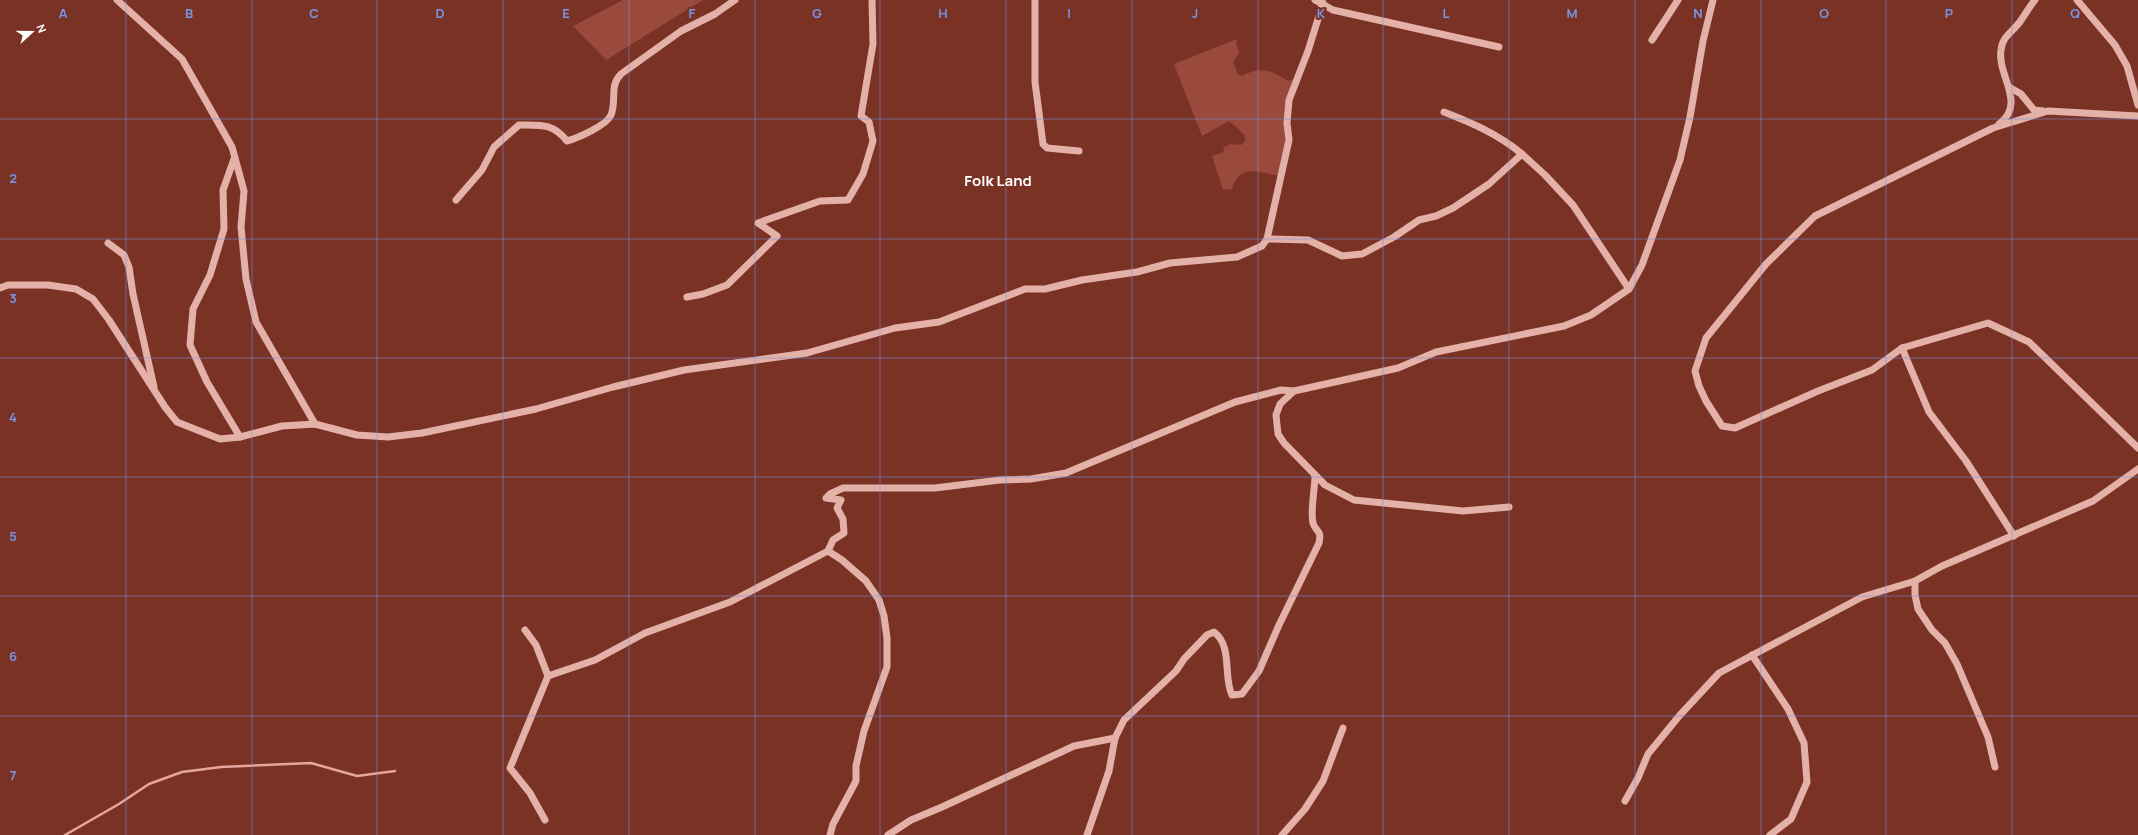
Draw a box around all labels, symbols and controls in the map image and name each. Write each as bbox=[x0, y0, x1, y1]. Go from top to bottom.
text: A bbox=[59, 4, 68, 22]
text: B bbox=[185, 4, 193, 22]
text: C bbox=[309, 4, 319, 22]
text: D bbox=[435, 4, 445, 22]
text: E bbox=[562, 4, 570, 22]
text: F bbox=[689, 4, 696, 22]
text: G bbox=[812, 4, 822, 22]
text: H bbox=[938, 4, 948, 22]
text: I bbox=[1067, 4, 1071, 22]
text: J bbox=[1192, 4, 1198, 22]
text: K bbox=[1317, 4, 1326, 22]
text: L bbox=[1443, 4, 1450, 22]
text: M bbox=[1566, 4, 1578, 22]
text: N bbox=[1693, 4, 1703, 22]
text: O bbox=[1819, 4, 1829, 22]
text: P bbox=[1945, 4, 1953, 22]
text: Q bbox=[2070, 4, 2080, 22]
north arrow bbox=[12, 12, 52, 52]
text: N bbox=[33, 22, 50, 35]
text: 2 bbox=[9, 169, 17, 187]
district label: Folk Land bbox=[964, 170, 1032, 191]
text: 3 bbox=[9, 289, 17, 307]
text: 4 bbox=[9, 408, 17, 426]
text: 5 bbox=[9, 527, 17, 545]
text: 6 bbox=[9, 647, 17, 665]
text: 7 bbox=[10, 766, 17, 784]

